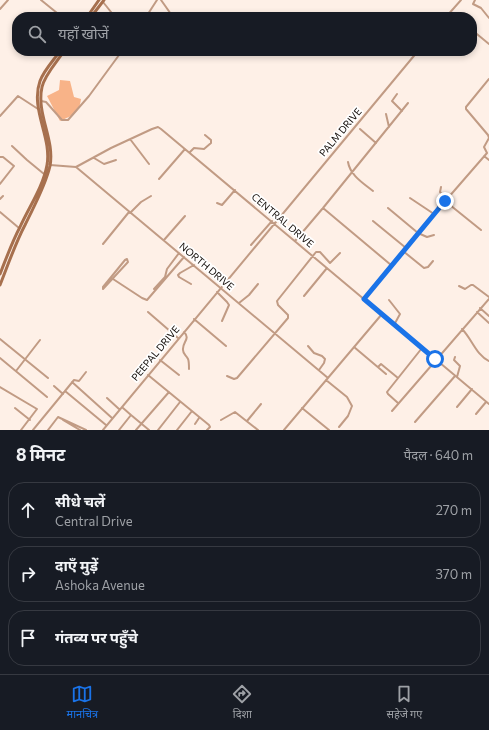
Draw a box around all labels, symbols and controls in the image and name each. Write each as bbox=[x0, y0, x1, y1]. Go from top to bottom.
search box bbox=[12, 12, 477, 56]
icon: search bbox=[26, 23, 48, 45]
text: यहाँ खोजें bbox=[58, 24, 109, 42]
street label: PALM DRIVE bbox=[316, 105, 364, 159]
street label: CENTRAL DRIVE bbox=[249, 190, 317, 250]
route end bbox=[436, 192, 454, 210]
street label: NORTH DRIVE bbox=[177, 240, 237, 292]
street label: PEEPAL DRIVE bbox=[129, 323, 182, 383]
route start bbox=[426, 350, 444, 368]
text: 8 मिनट bbox=[16, 444, 65, 465]
text: पैदल · 640 m bbox=[404, 447, 473, 463]
text: सीधे चलें bbox=[55, 492, 105, 510]
icon: ahead bbox=[17, 499, 39, 521]
text: 270 m bbox=[436, 502, 472, 518]
text: Central Drive bbox=[55, 513, 133, 529]
text: दाएँ मुड़ें bbox=[55, 556, 98, 574]
icon: right bbox=[17, 563, 39, 585]
text: 370 m bbox=[435, 566, 472, 582]
text: Ashoka Avenue bbox=[55, 577, 145, 593]
icon: arrive bbox=[17, 627, 39, 649]
text: गंतव्य पर पहुँचे bbox=[55, 628, 138, 646]
tab: मानचित्र bbox=[67, 683, 98, 722]
tab: दिशा bbox=[231, 683, 253, 722]
tab: सहेजे गए bbox=[387, 683, 422, 722]

